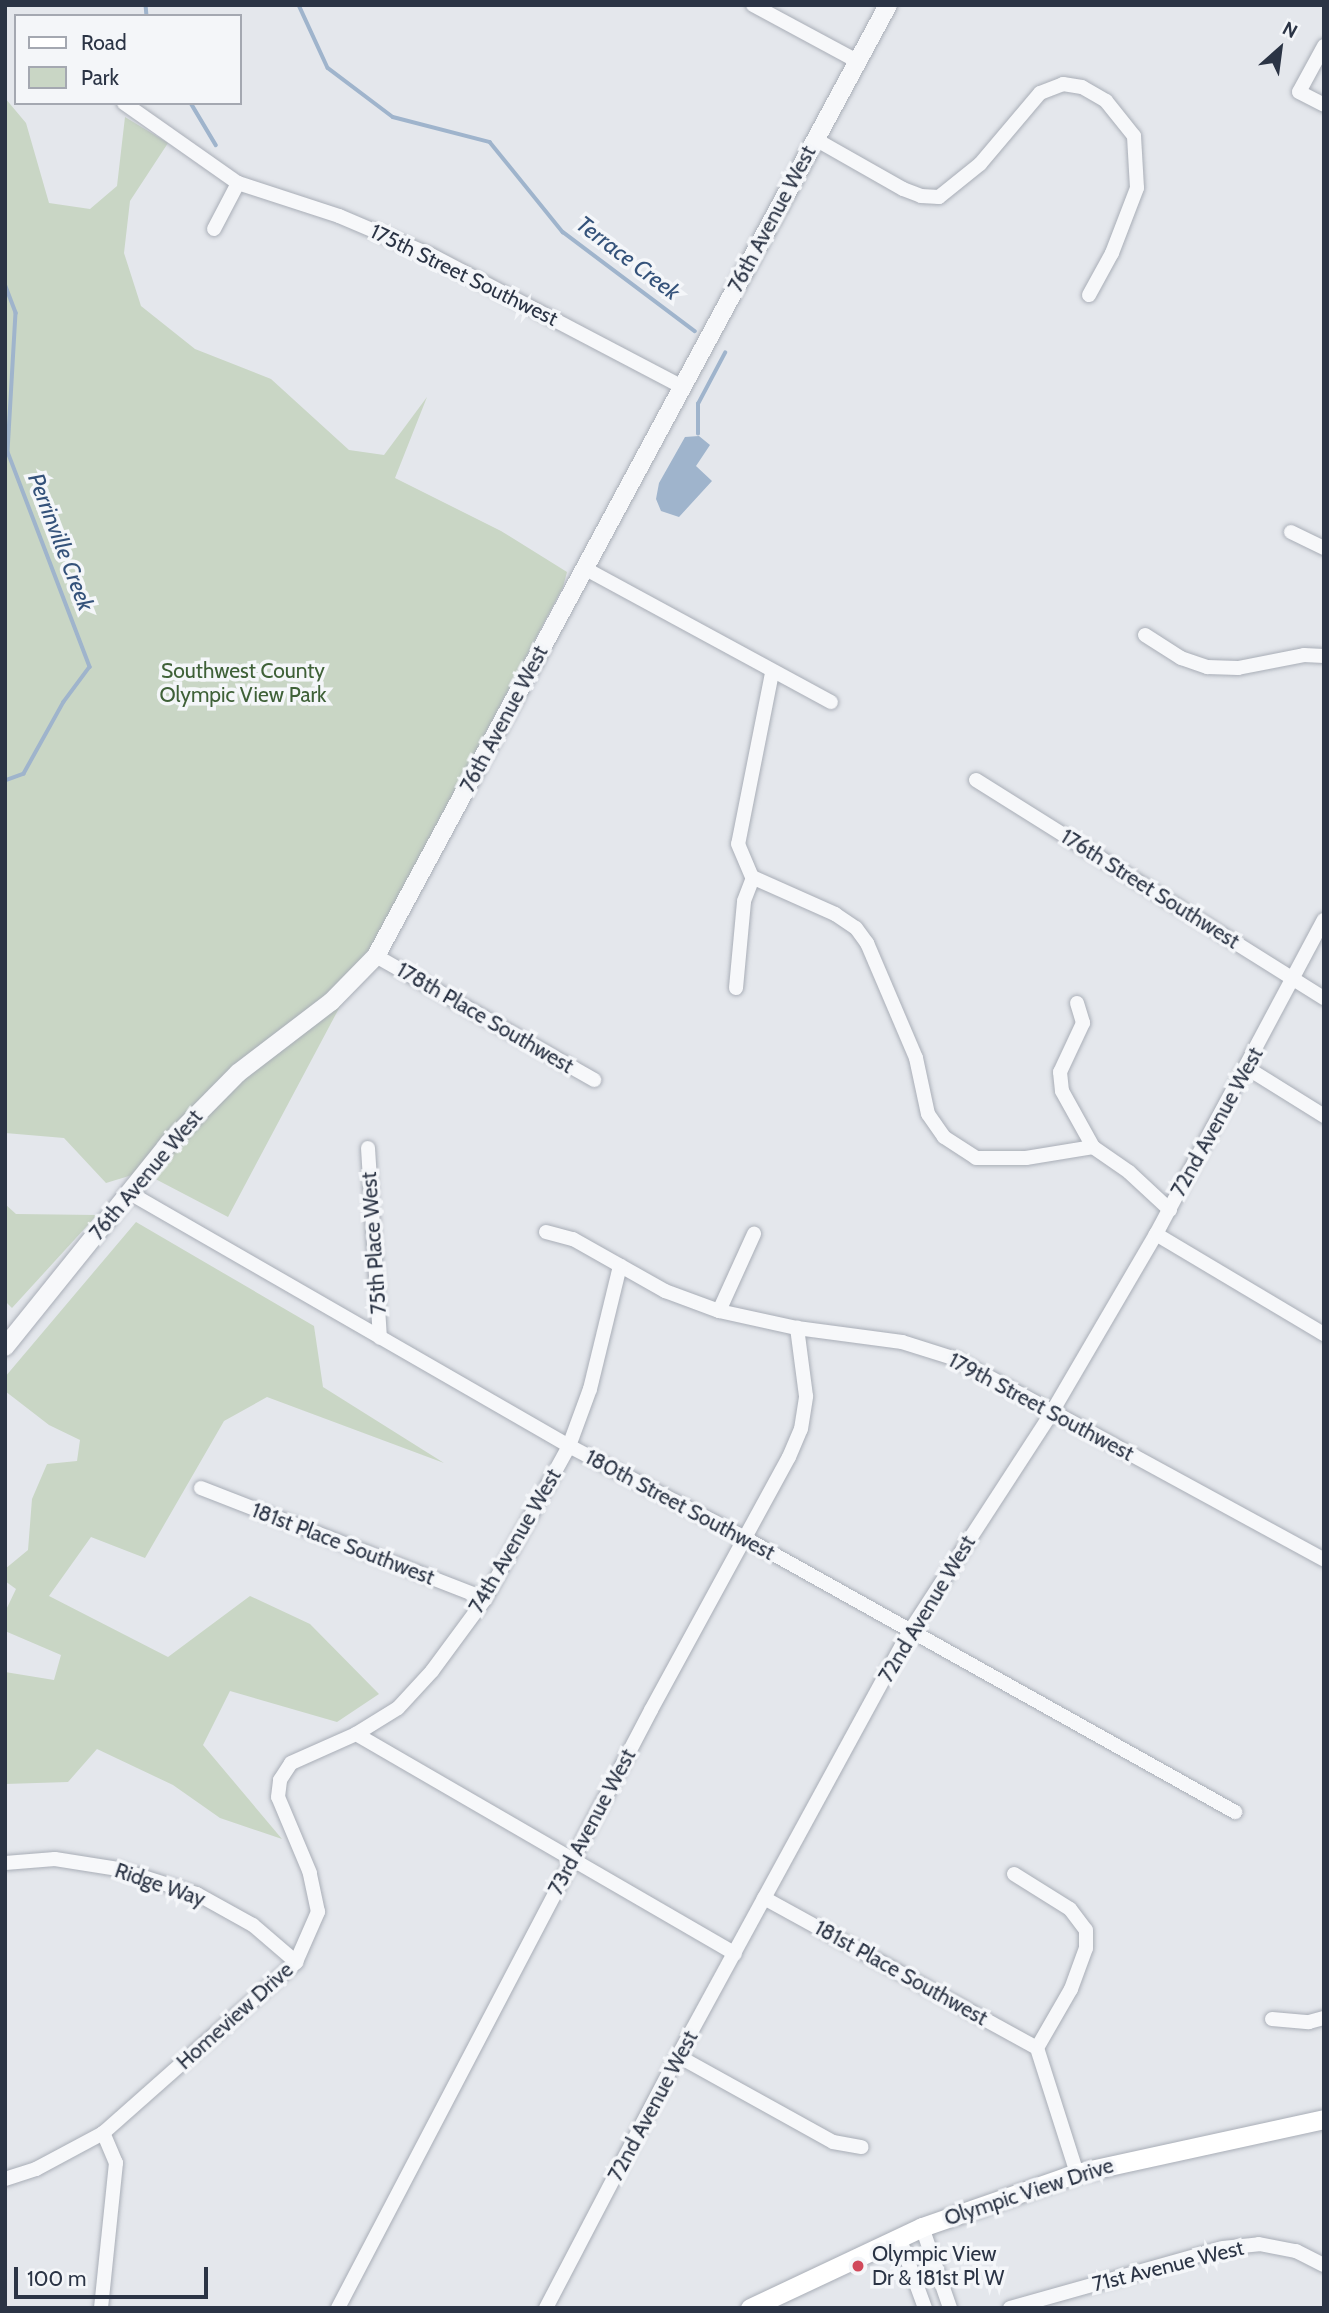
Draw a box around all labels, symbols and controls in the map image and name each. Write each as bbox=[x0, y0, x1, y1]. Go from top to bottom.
legend bbox=[14, 14, 242, 105]
north arrow bbox=[1245, 14, 1315, 84]
text: N bbox=[1279, 17, 1301, 43]
text: Road bbox=[81, 30, 127, 55]
text: Park bbox=[81, 65, 119, 90]
street label: 76th Avenue West bbox=[723, 142, 821, 296]
water label: Terrace Creek bbox=[571, 210, 685, 306]
street label: 175th Street Southwest bbox=[366, 219, 562, 331]
water label: Perrinville Creek bbox=[22, 469, 100, 615]
street label: 76th Avenue West bbox=[455, 642, 553, 796]
park label: Southwest County Olympic View Park bbox=[159, 658, 327, 708]
street label: 176th Street Southwest bbox=[1056, 824, 1244, 954]
street label: 178th Place Southwest bbox=[392, 957, 578, 1079]
street label: 72nd Avenue West bbox=[1166, 1043, 1268, 1201]
street label: 76th Avenue West bbox=[84, 1105, 208, 1245]
street label: 75th Place West bbox=[356, 1171, 392, 1315]
street label: 179th Street Southwest bbox=[944, 1348, 1138, 1466]
street label: 180th Street Southwest bbox=[581, 1444, 779, 1566]
street label: 74th Avenue West bbox=[464, 1465, 566, 1617]
street label: 181st Place Southwest bbox=[248, 1498, 438, 1590]
street label: 72nd Avenue West bbox=[873, 1531, 981, 1687]
street label: 73rd Avenue West bbox=[543, 1745, 641, 1899]
street label: Ridge Way bbox=[112, 1858, 208, 1912]
street label: 181st Place Southwest bbox=[810, 1915, 992, 2031]
street label: Homeview Drive bbox=[172, 1957, 298, 2075]
street label: 72nd Avenue West bbox=[603, 2027, 703, 2185]
street label: Olympic View Drive bbox=[941, 2153, 1117, 2231]
street label: 71st Avenue West bbox=[1090, 2235, 1246, 2297]
place label: Olympic View Dr & 181st Pl W bbox=[872, 2241, 1004, 2291]
scale bar bbox=[18, 2254, 212, 2298]
marker: Olympic View Dr & 181st Pl W bbox=[850, 2258, 866, 2274]
text: 100 m bbox=[27, 2266, 86, 2291]

